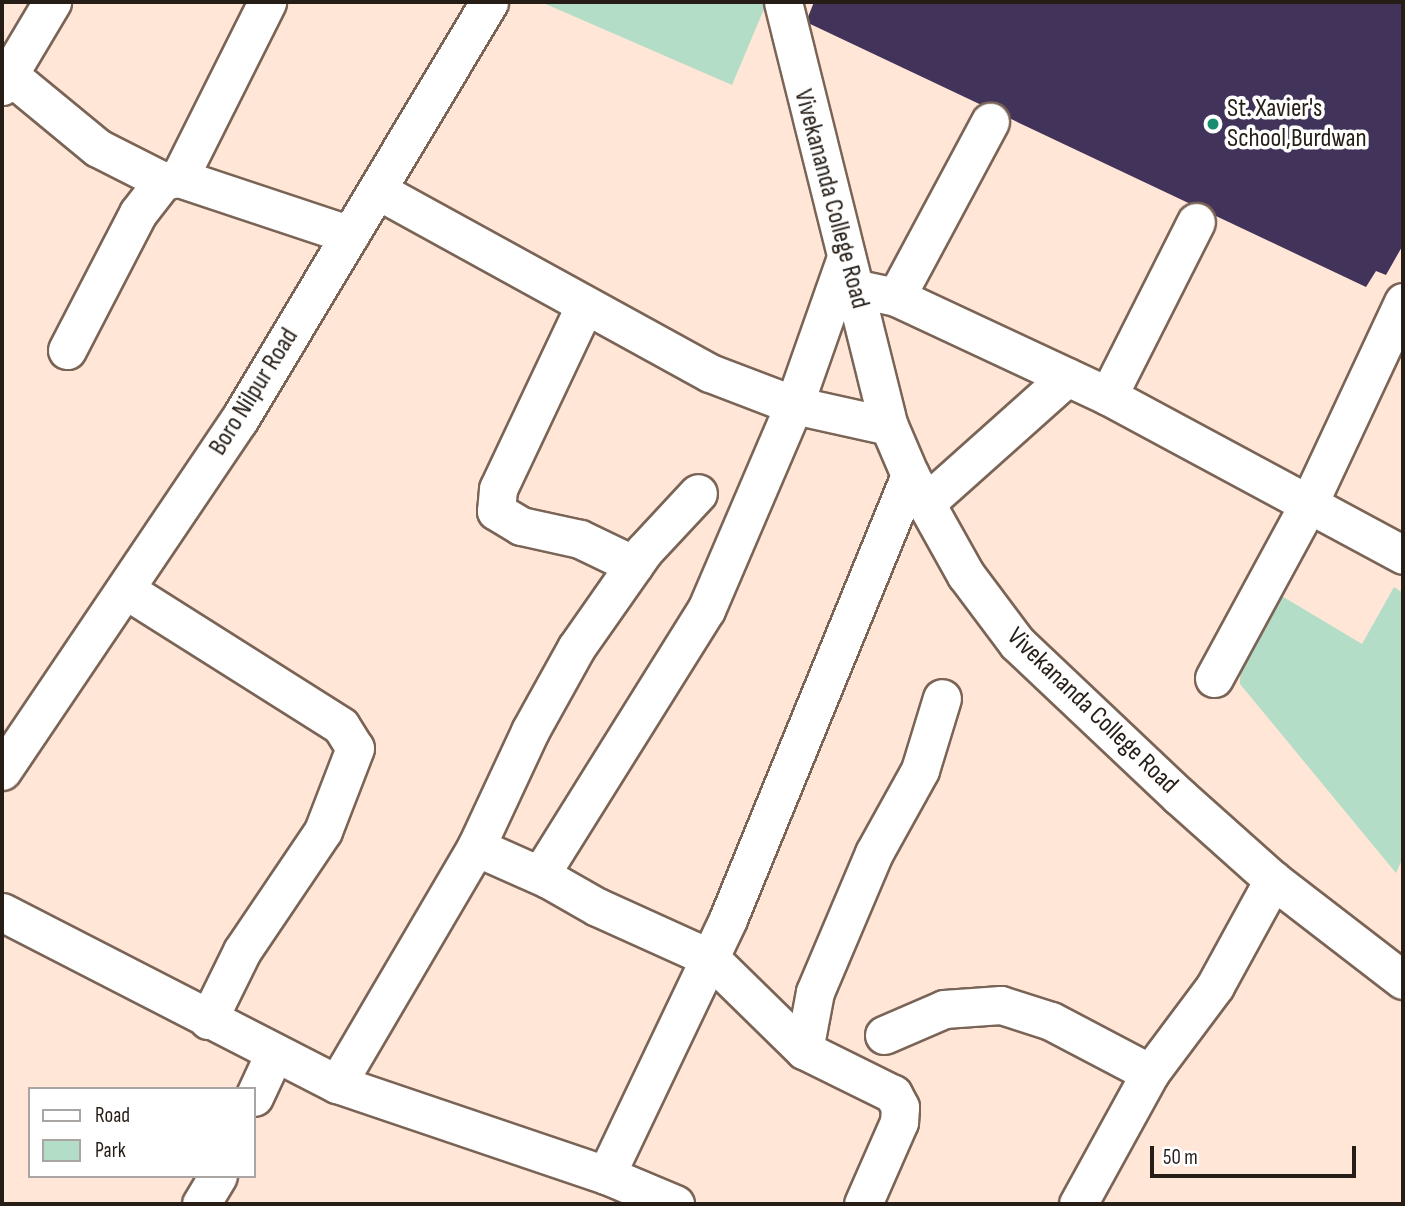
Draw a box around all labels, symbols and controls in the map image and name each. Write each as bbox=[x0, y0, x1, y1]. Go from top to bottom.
street label: Vivekananda College Road bbox=[787, 86, 875, 312]
place label: St. Xavier's School,Burdwan bbox=[1227, 93, 1367, 154]
marker: St. Xavier's School,Burdwan bbox=[1205, 116, 1221, 132]
street label: Boro Nilpur Road bbox=[203, 323, 305, 461]
street label: Vivekananda College Road bbox=[1000, 621, 1184, 801]
legend bbox=[28, 1087, 256, 1178]
text: Road bbox=[95, 1103, 130, 1128]
scale bar bbox=[1153, 1132, 1360, 1176]
text: Park bbox=[95, 1138, 126, 1163]
text: 50 m bbox=[1163, 1145, 1198, 1170]

